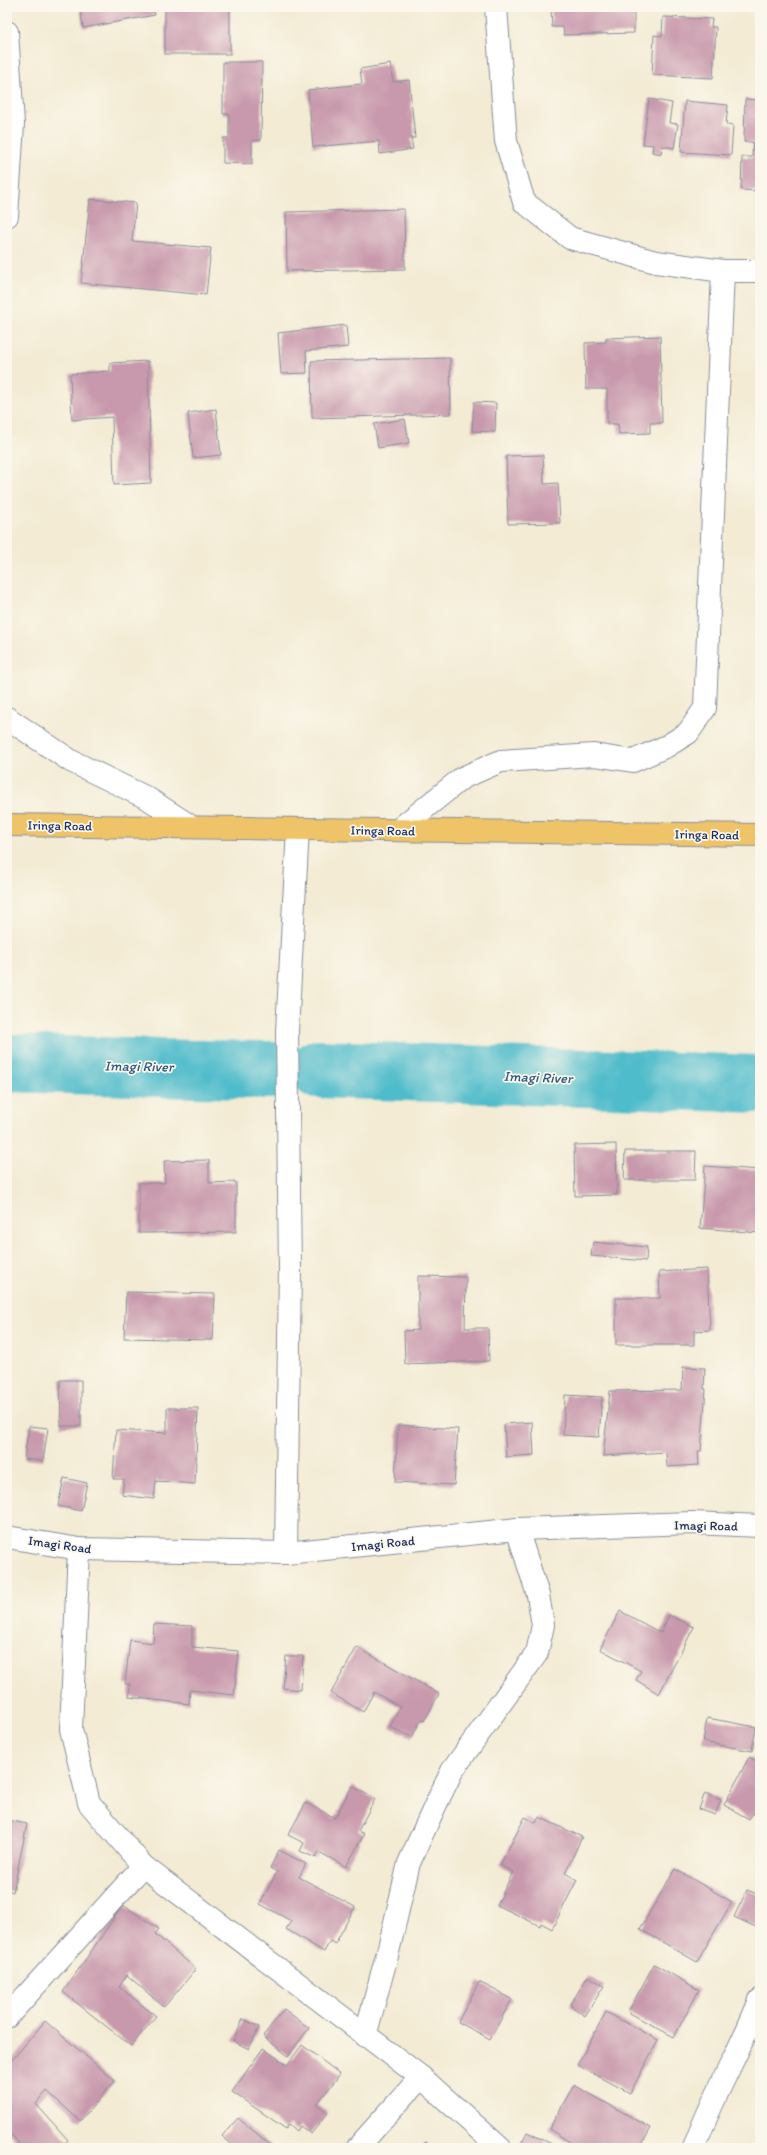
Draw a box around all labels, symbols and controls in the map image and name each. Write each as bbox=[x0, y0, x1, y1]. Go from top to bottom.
street label: Iringa Road bbox=[28, 817, 92, 834]
street label: Iringa Road bbox=[351, 822, 415, 839]
street label: Iringa Road bbox=[675, 826, 739, 843]
water label: Imagi River bbox=[104, 1057, 175, 1076]
water label: Imagi River bbox=[503, 1068, 574, 1087]
street label: Imagi Road bbox=[674, 1517, 738, 1534]
street label: Imagi Road bbox=[27, 1533, 93, 1556]
street label: Imagi Road bbox=[351, 1533, 416, 1554]

